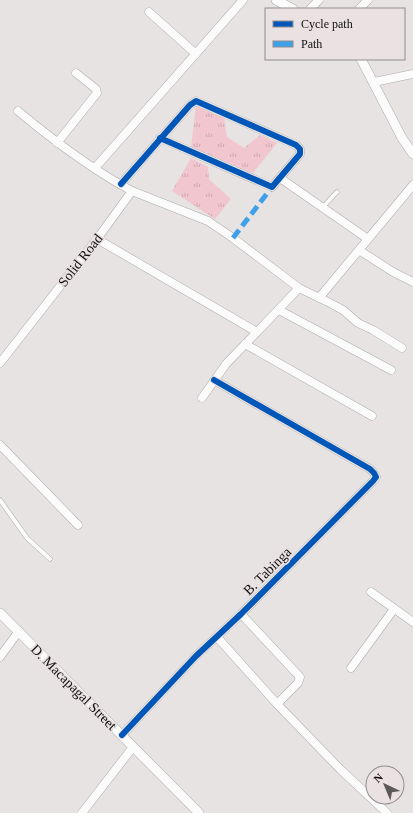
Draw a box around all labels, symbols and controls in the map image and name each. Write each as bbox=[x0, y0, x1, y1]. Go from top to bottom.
legend bbox=[265, 8, 405, 60]
text: Cycle path bbox=[301, 17, 353, 31]
text: Path bbox=[301, 37, 322, 51]
street label: Solid Road bbox=[55, 231, 106, 290]
street label: B. Tabinga bbox=[240, 544, 295, 598]
street label: D. Macapagal Street bbox=[28, 642, 120, 733]
north arrow bbox=[365, 765, 405, 805]
text: N bbox=[371, 771, 385, 785]

